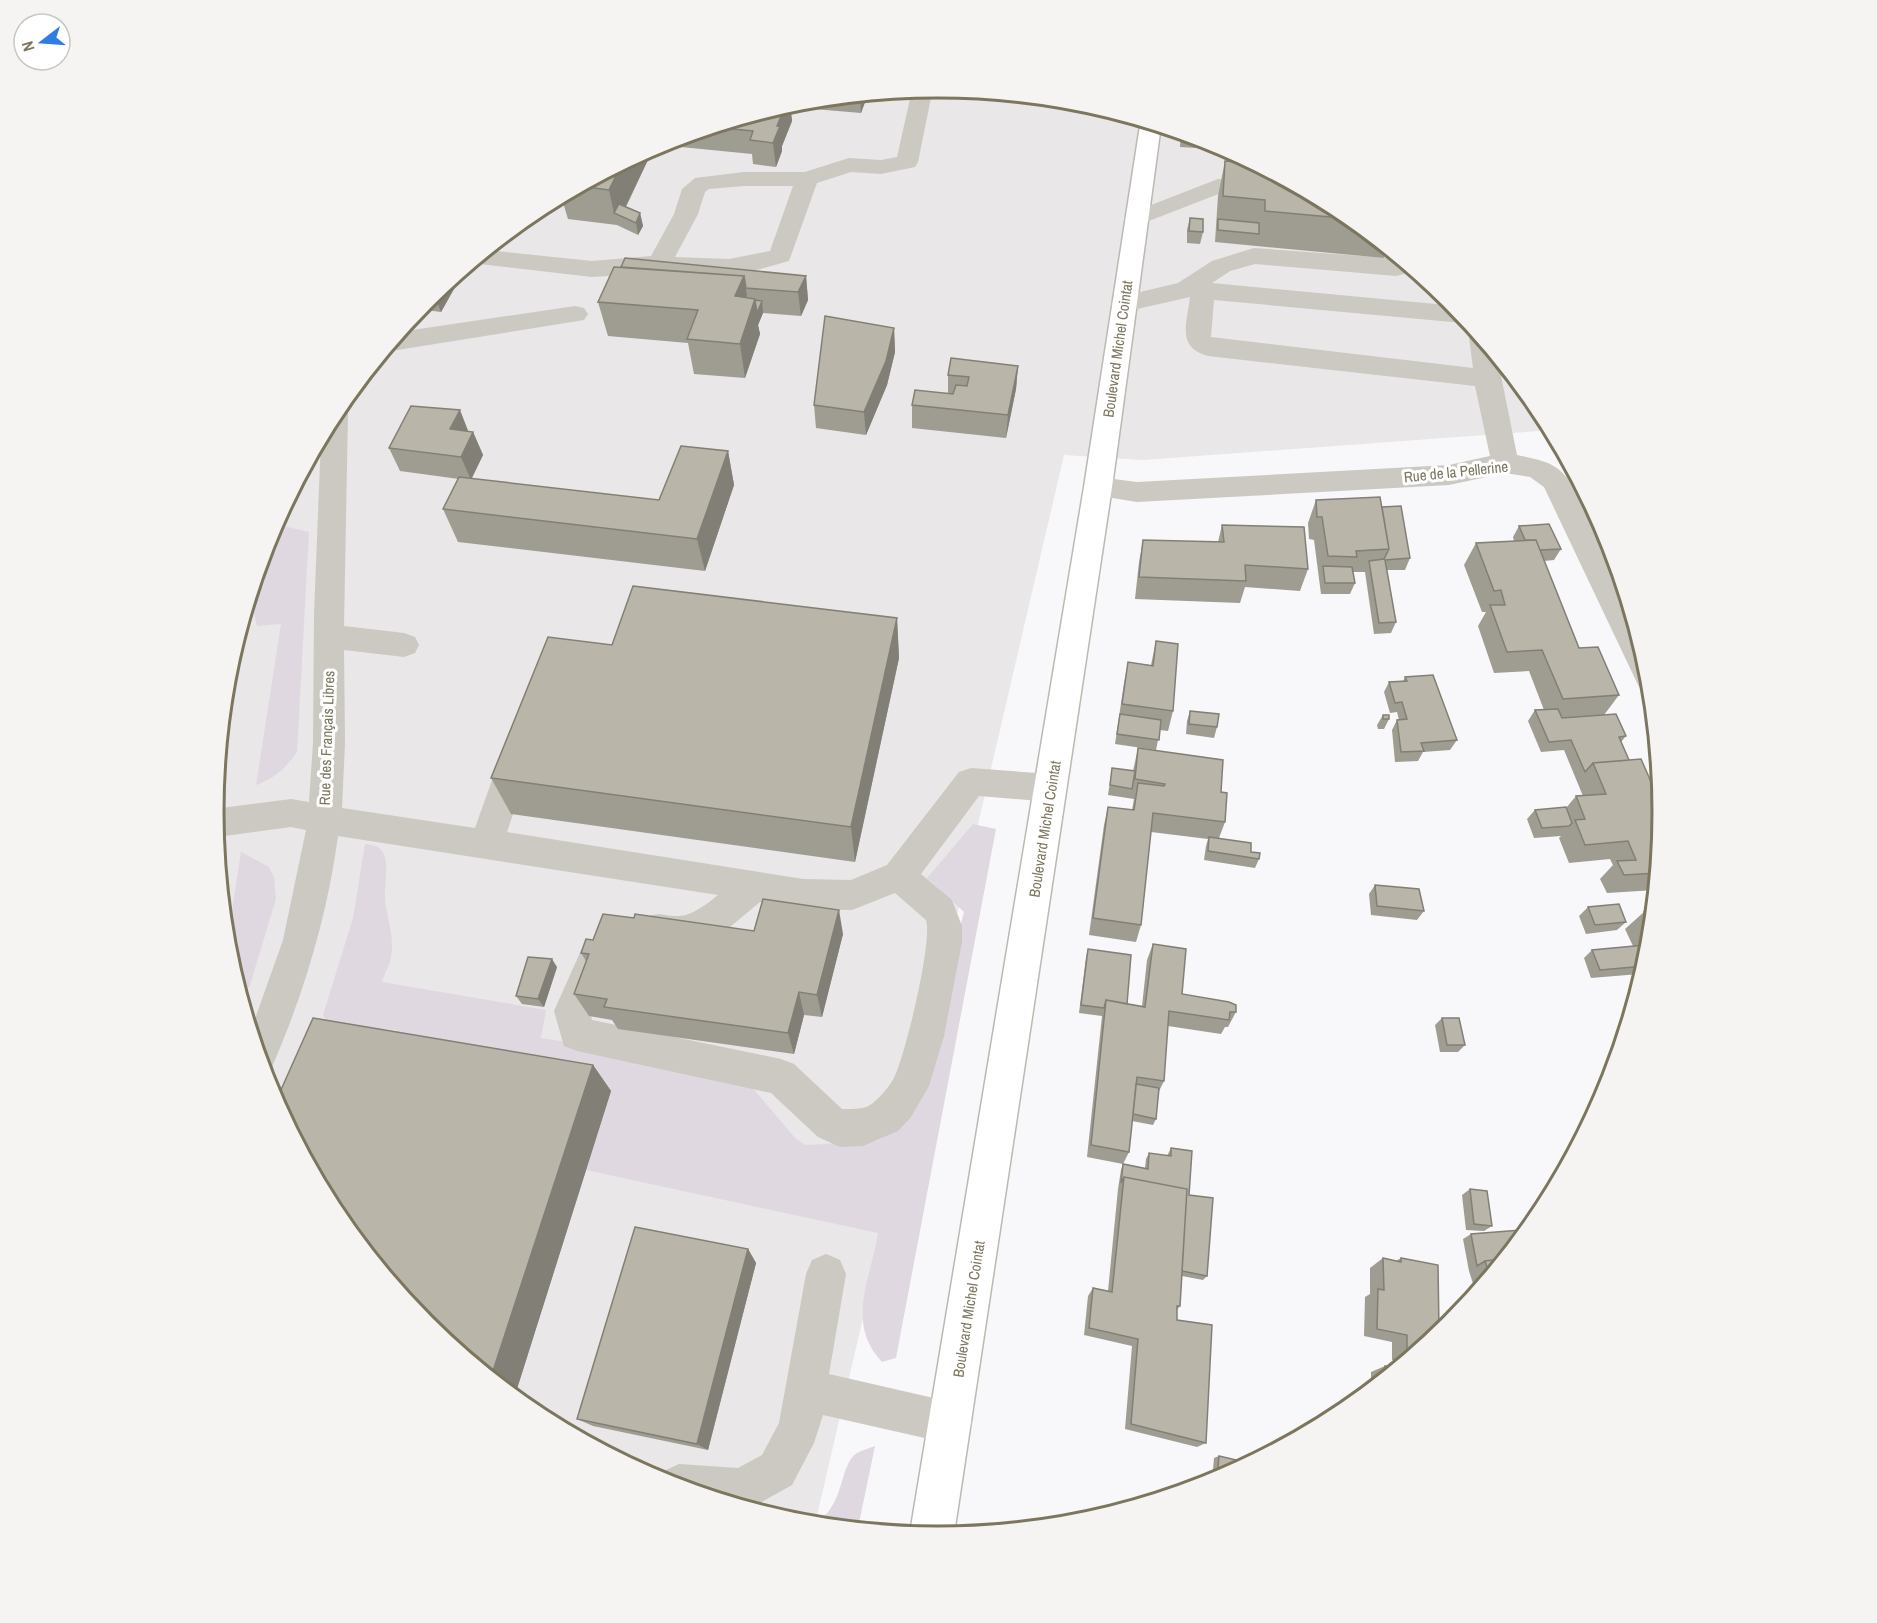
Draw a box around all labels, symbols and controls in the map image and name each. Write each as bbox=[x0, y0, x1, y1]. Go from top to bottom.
north arrow bbox=[12, 12, 72, 72]
text: N bbox=[16, 39, 40, 54]
street label: Boulevard Michel Cointat bbox=[1097, 279, 1138, 419]
street label: Rue de la Pellerine bbox=[1403, 456, 1509, 487]
street label: Rue des Français Libres bbox=[314, 670, 339, 806]
street label: Boulevard Michel Cointat bbox=[1023, 759, 1066, 899]
street label: Boulevard Michel Cointat bbox=[947, 1239, 990, 1379]

